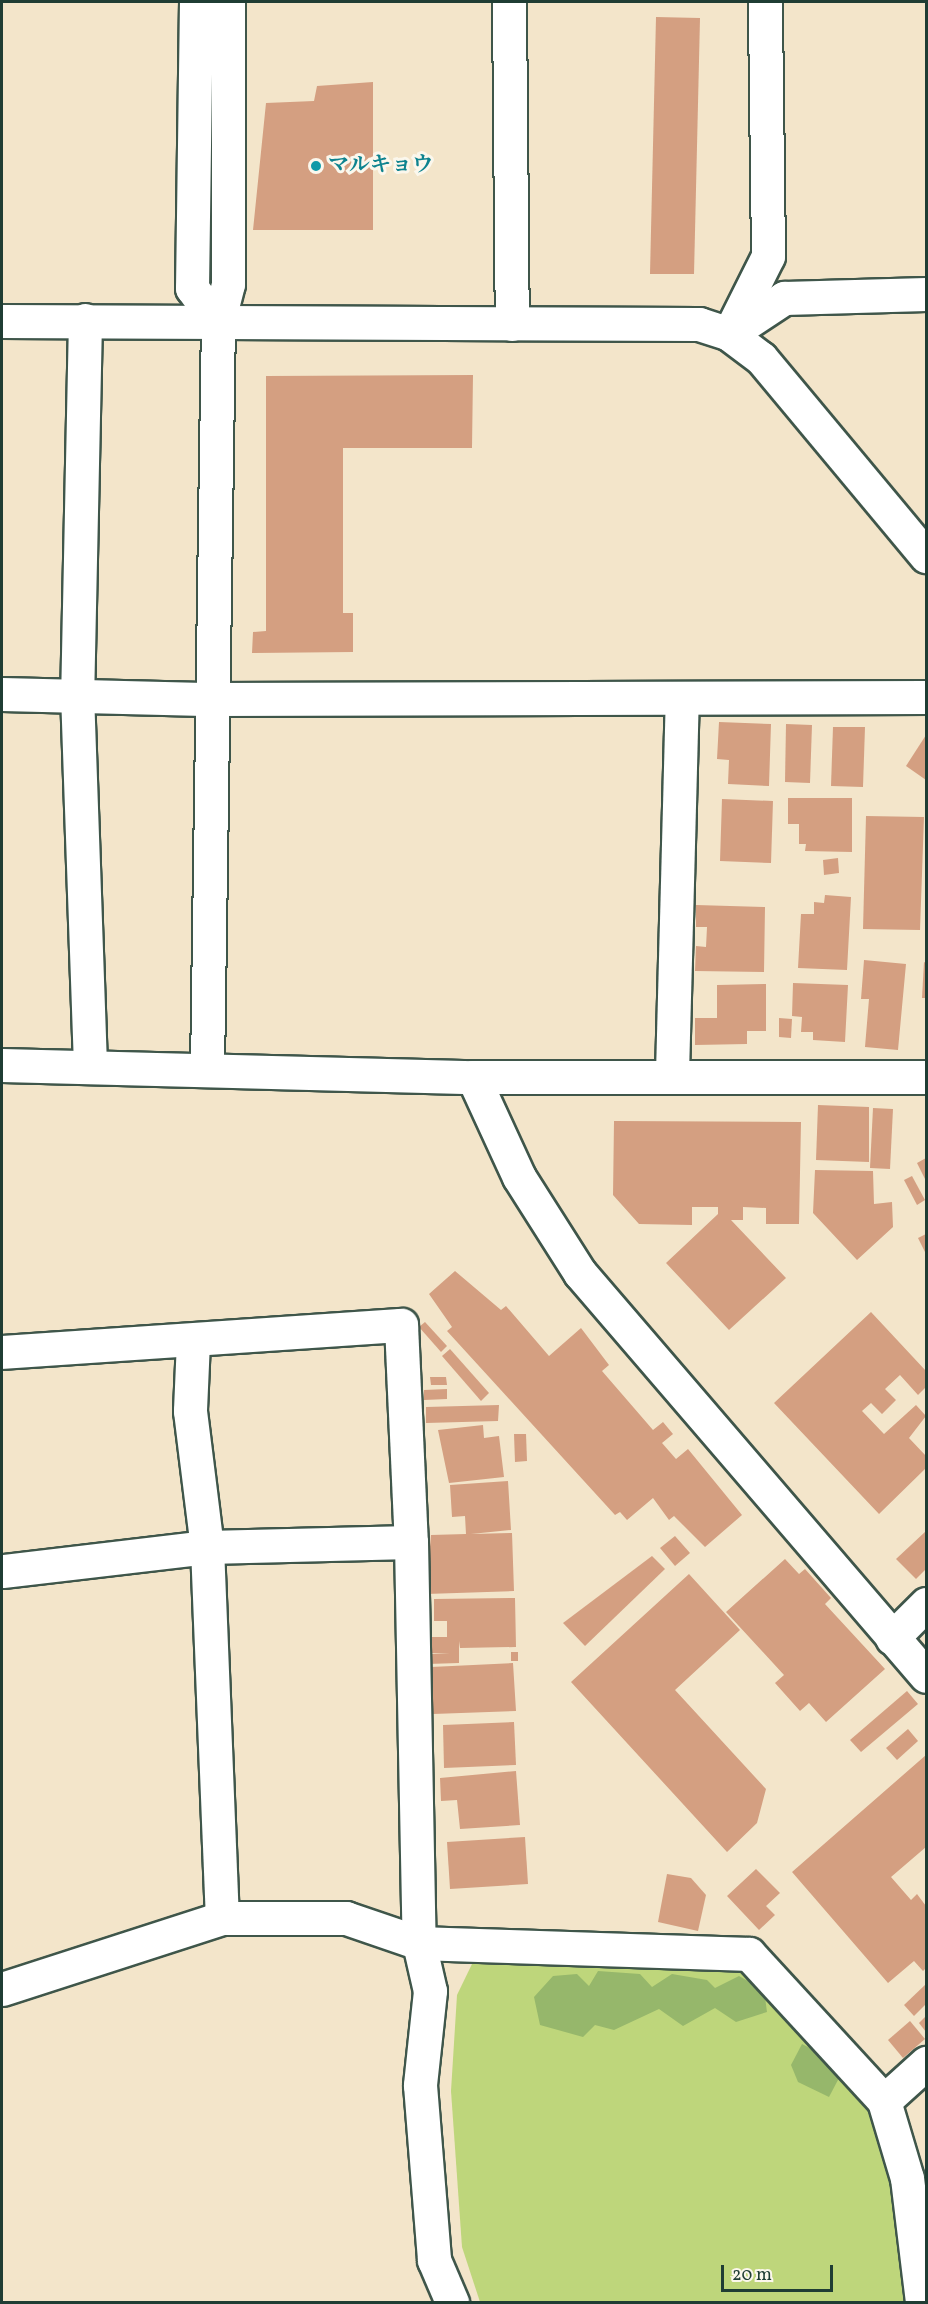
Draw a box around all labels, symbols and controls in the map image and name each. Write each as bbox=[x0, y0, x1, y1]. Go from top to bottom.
place label: マルキョウ bbox=[328, 153, 433, 179]
marker: マルキョウ bbox=[309, 159, 323, 173]
scale bar bbox=[724, 2253, 836, 2291]
text: 20 m bbox=[732, 2263, 772, 2288]

